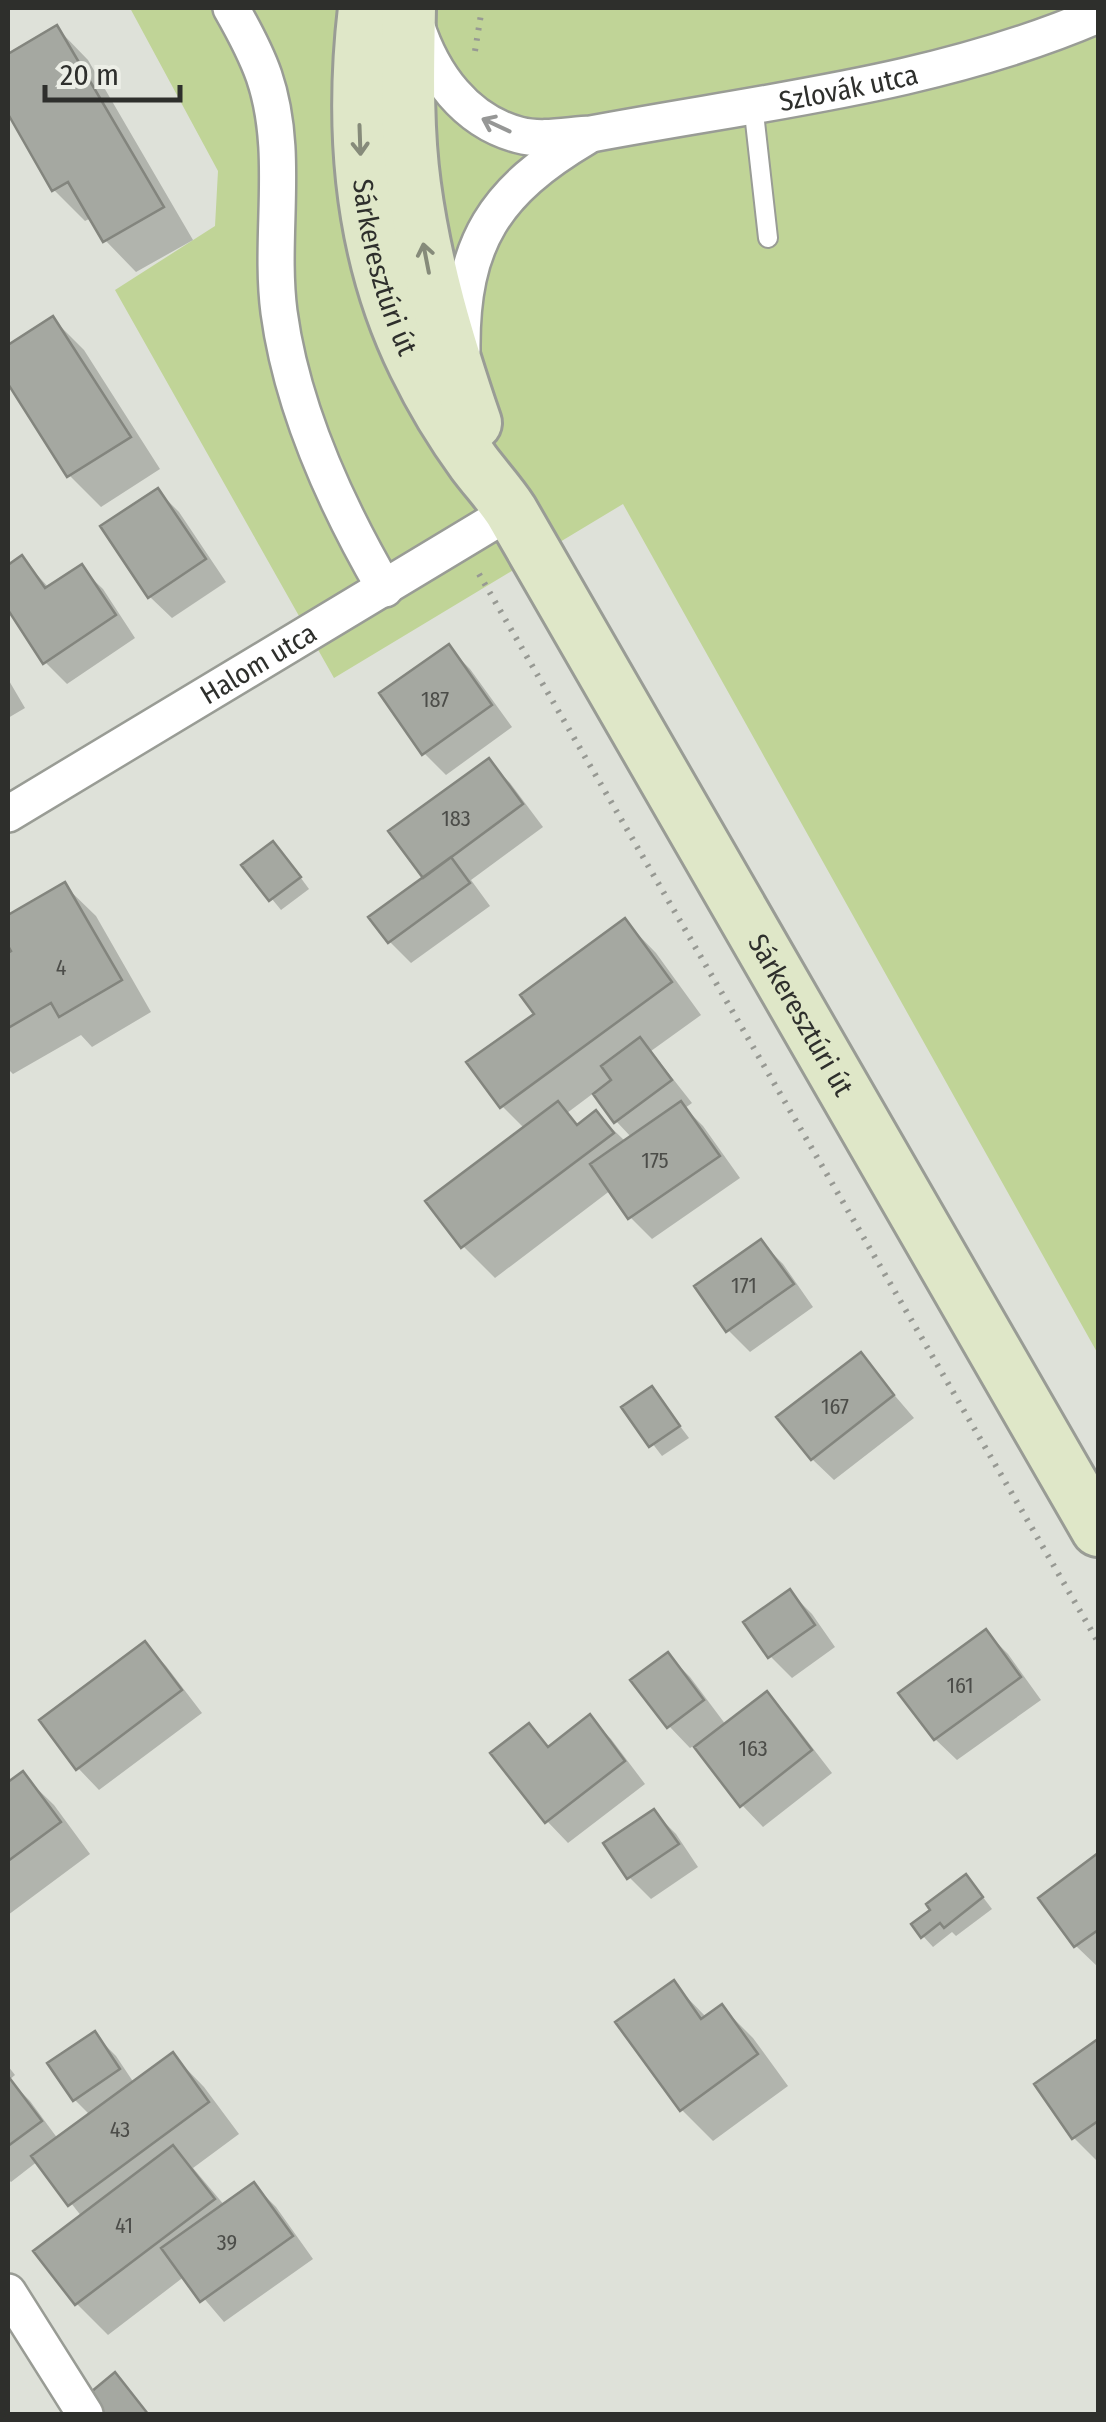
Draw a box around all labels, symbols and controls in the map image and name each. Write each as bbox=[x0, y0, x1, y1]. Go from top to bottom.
scale bar bbox=[45, 40, 180, 102]
text: 20 m bbox=[60, 57, 119, 93]
street label: Szlovák utca bbox=[776, 57, 921, 118]
one-way arrow bbox=[482, 114, 512, 133]
one-way arrow bbox=[350, 123, 369, 155]
street label: Sárkeresztúri út bbox=[346, 177, 425, 361]
one-way arrow bbox=[416, 243, 435, 275]
street label: Halom utca bbox=[194, 616, 322, 711]
house number: 187 bbox=[421, 686, 449, 713]
house number: 183 bbox=[441, 805, 471, 832]
street label: Sárkeresztúri út bbox=[742, 928, 861, 1102]
house number: 4 bbox=[56, 954, 67, 981]
house number: 175 bbox=[641, 1147, 669, 1174]
house number: 171 bbox=[731, 1272, 757, 1299]
house number: 167 bbox=[821, 1393, 849, 1420]
house number: 161 bbox=[946, 1672, 974, 1699]
house number: 163 bbox=[738, 1735, 768, 1762]
house number: 43 bbox=[110, 2116, 130, 2143]
house number: 41 bbox=[115, 2212, 133, 2239]
house number: 39 bbox=[217, 2229, 237, 2256]

